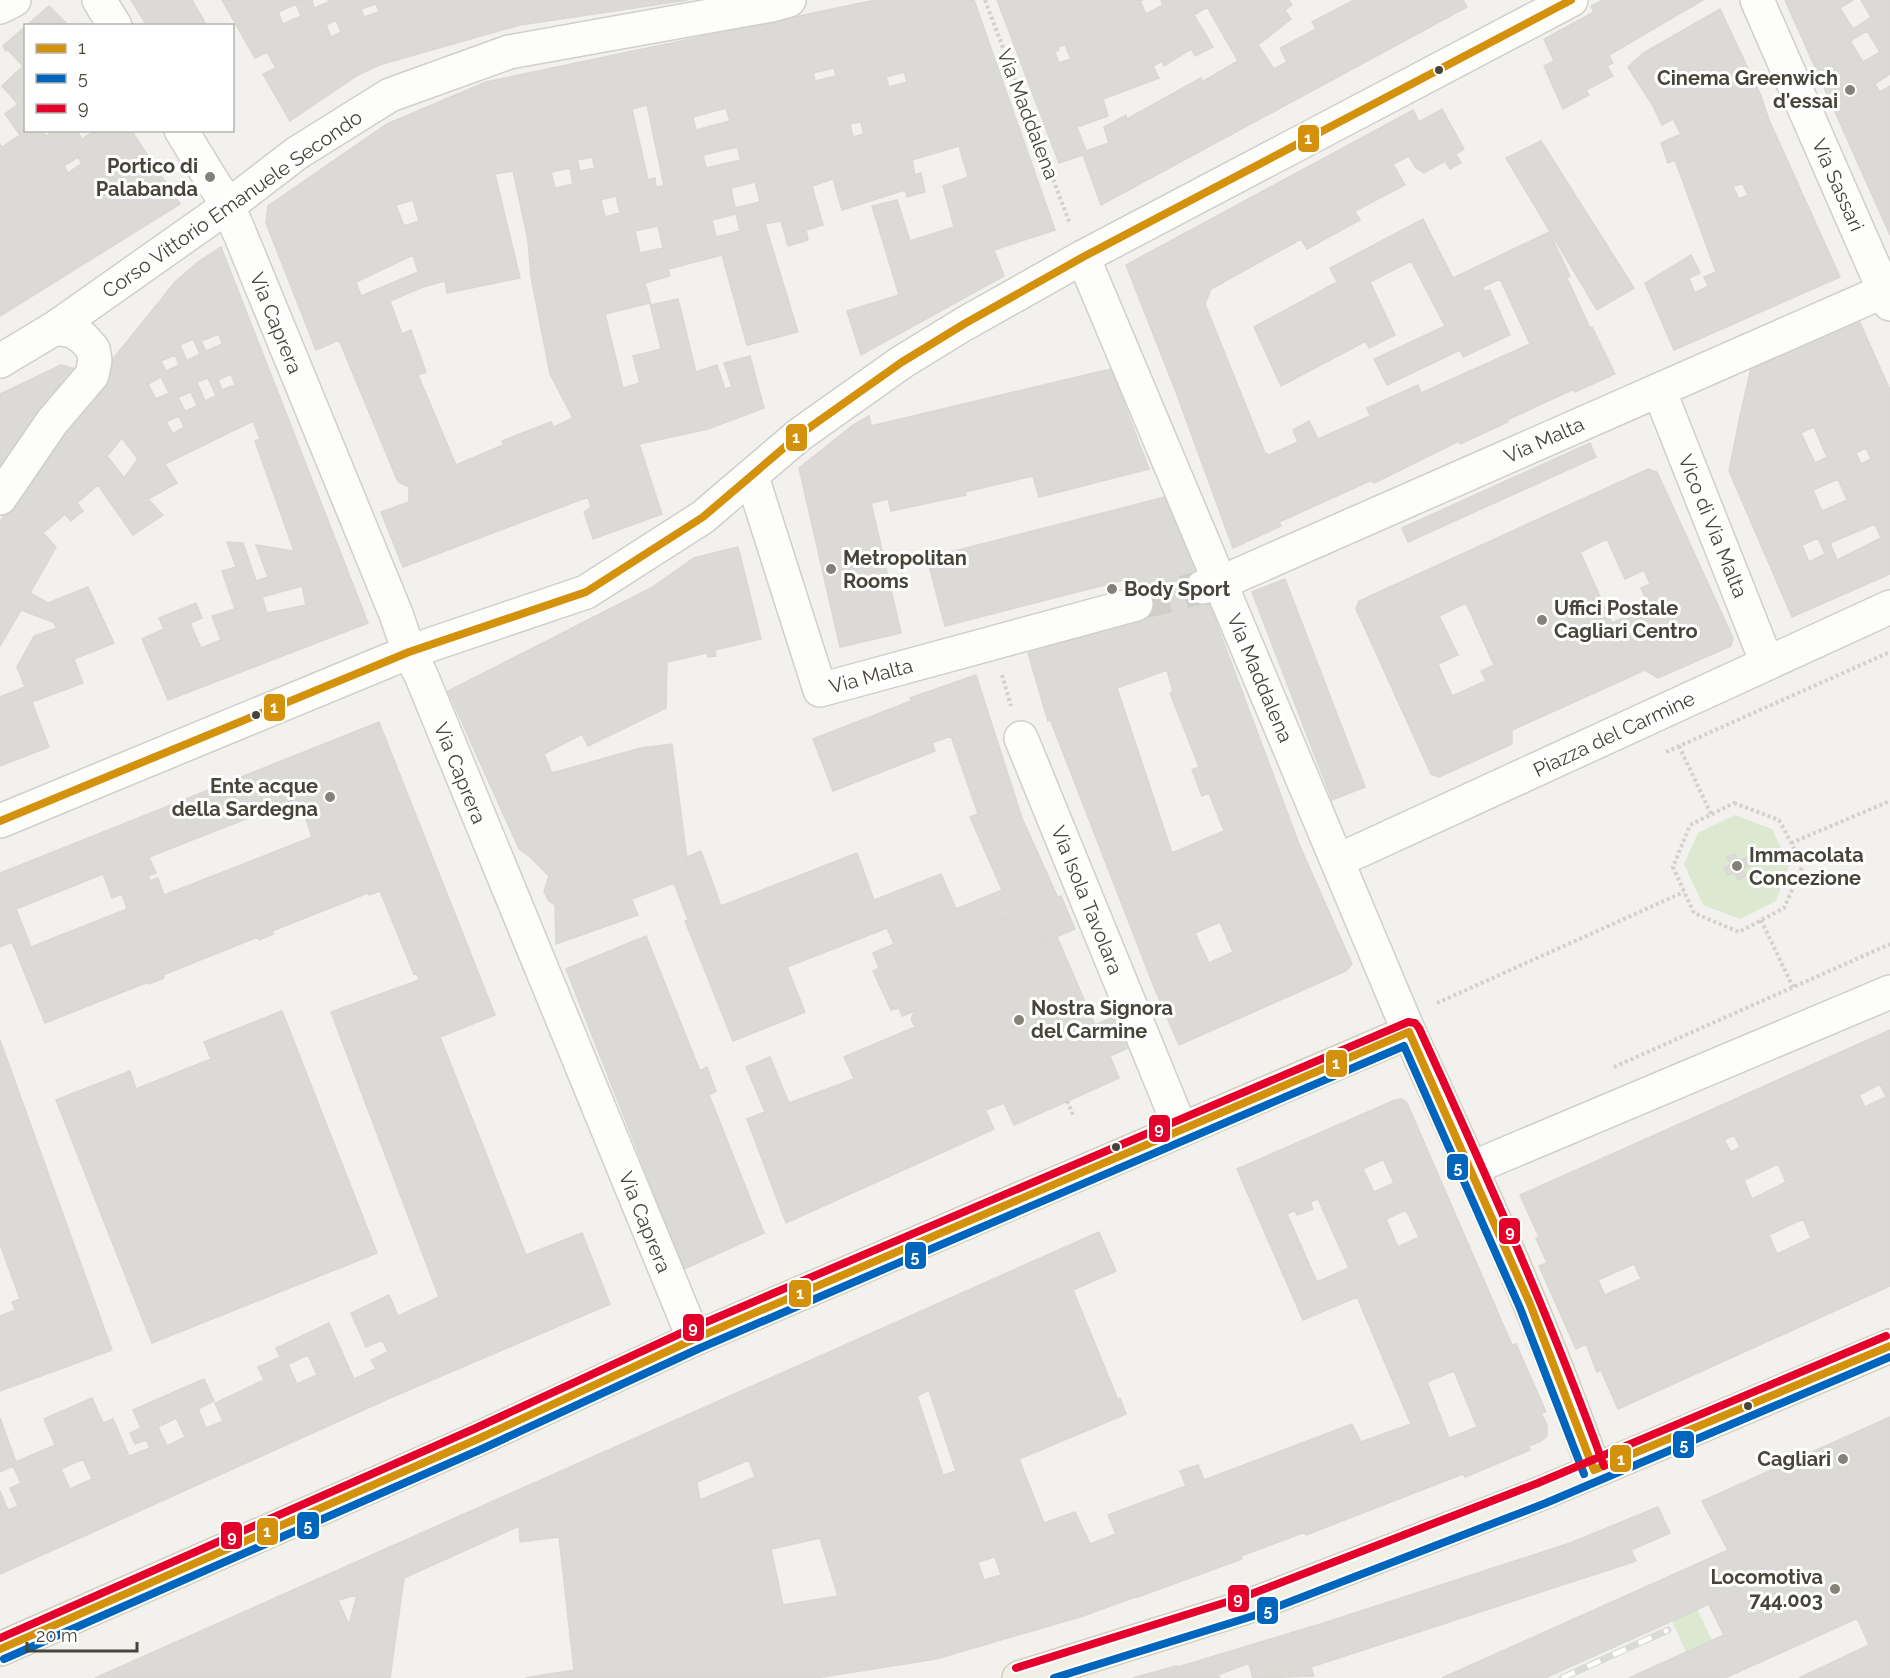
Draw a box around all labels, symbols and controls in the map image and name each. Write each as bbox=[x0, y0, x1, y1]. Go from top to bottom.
legend bbox=[24, 24, 234, 132]
text: 1 bbox=[78, 37, 86, 58]
street label: Via Maddalena bbox=[992, 45, 1064, 183]
unlabelled marker bbox=[1433, 64, 1445, 76]
place label: Cinema Greenwich d'essai bbox=[1657, 66, 1838, 113]
text: 5 bbox=[78, 67, 88, 88]
marker: Cinema Greenwich d'essai bbox=[1843, 83, 1857, 97]
text: 9 bbox=[78, 97, 89, 118]
street label: Corso Vittorio Emanuele Secondo bbox=[97, 105, 367, 303]
line badge: 1 bbox=[1297, 124, 1320, 153]
text: 1 bbox=[1304, 129, 1312, 148]
street label: Via Sassari bbox=[1807, 135, 1869, 235]
place label: Portico di Palabanda bbox=[96, 154, 198, 201]
marker: Portico di Palabanda bbox=[203, 170, 217, 184]
street label: Via Caprera bbox=[245, 269, 307, 377]
street label: Via Malta bbox=[1500, 412, 1588, 468]
line badge: 1 bbox=[785, 423, 808, 452]
text: 1 bbox=[792, 428, 800, 447]
street label: Vico di Via Malta bbox=[1673, 451, 1753, 601]
place label: Metropolitan Rooms bbox=[843, 546, 967, 593]
marker: Metropolitan Rooms bbox=[824, 562, 838, 576]
place label: Body Sport bbox=[1124, 577, 1231, 601]
marker: Body Sport bbox=[1105, 582, 1119, 596]
place label: Uffici Postale Cagliari Centro bbox=[1554, 596, 1698, 643]
street label: Via Maddalena bbox=[1222, 610, 1298, 746]
marker: Uffici Postale Cagliari Centro bbox=[1535, 613, 1549, 627]
street label: Via Malta bbox=[827, 653, 915, 699]
street label: Piazza del Carmine bbox=[1529, 686, 1699, 782]
line badge: 1 bbox=[263, 693, 286, 722]
text: 1 bbox=[270, 698, 278, 717]
unlabelled marker bbox=[250, 709, 262, 721]
street label: Via Caprera bbox=[429, 719, 491, 827]
place label: Ente acque della Sardegna bbox=[172, 774, 318, 821]
marker: Ente acque della Sardegna bbox=[323, 790, 337, 804]
street label: Via Isola Tavolara bbox=[1046, 822, 1128, 978]
place label: Immacolata Concezione bbox=[1749, 843, 1864, 890]
marker: Immacolata Concezione bbox=[1730, 859, 1744, 873]
place label: Nostra Signora del Carmine bbox=[1031, 996, 1173, 1043]
marker: Nostra Signora del Carmine bbox=[1012, 1013, 1026, 1027]
line badge: 1 bbox=[1325, 1049, 1348, 1078]
text: 1 bbox=[1332, 1054, 1340, 1073]
line badge: 9 bbox=[1148, 1114, 1171, 1143]
text: 9 bbox=[1154, 1119, 1164, 1138]
unlabelled marker bbox=[1110, 1141, 1122, 1153]
line badge: 5 bbox=[1446, 1153, 1469, 1181]
text: 5 bbox=[1454, 1158, 1463, 1177]
street label: Via Caprera bbox=[614, 1168, 676, 1276]
line badge: 9 bbox=[1498, 1217, 1521, 1245]
text: 9 bbox=[1505, 1222, 1515, 1241]
line badge: 5 bbox=[904, 1241, 927, 1270]
text: 5 bbox=[911, 1247, 920, 1266]
line badge: 1 bbox=[788, 1279, 812, 1308]
text: 1 bbox=[796, 1284, 804, 1303]
line badge: 9 bbox=[682, 1313, 705, 1342]
text: 9 bbox=[688, 1318, 698, 1337]
unlabelled marker bbox=[1742, 1400, 1754, 1412]
line badge: 5 bbox=[1672, 1430, 1695, 1459]
text: 5 bbox=[1680, 1435, 1689, 1454]
line badge: 1 bbox=[1609, 1444, 1632, 1473]
place label: Cagliari bbox=[1757, 1447, 1831, 1471]
text: 1 bbox=[1617, 1450, 1625, 1469]
marker: Cagliari bbox=[1836, 1452, 1850, 1466]
line badge: 5 bbox=[296, 1511, 320, 1540]
text: 5 bbox=[304, 1516, 313, 1535]
line badge: 1 bbox=[256, 1517, 279, 1546]
line badge: 9 bbox=[220, 1521, 243, 1550]
text: 1 bbox=[263, 1522, 271, 1541]
text: 9 bbox=[227, 1527, 237, 1546]
place label: Locomotiva 744.003 bbox=[1710, 1565, 1823, 1612]
marker: Locomotiva 744.003 bbox=[1828, 1582, 1842, 1596]
line badge: 9 bbox=[1227, 1584, 1250, 1613]
text: 9 bbox=[1233, 1589, 1243, 1608]
line badge: 5 bbox=[1256, 1596, 1279, 1625]
text: 5 bbox=[1264, 1601, 1273, 1620]
scale bar bbox=[27, 1615, 136, 1653]
text: 20 m bbox=[36, 1625, 78, 1646]

